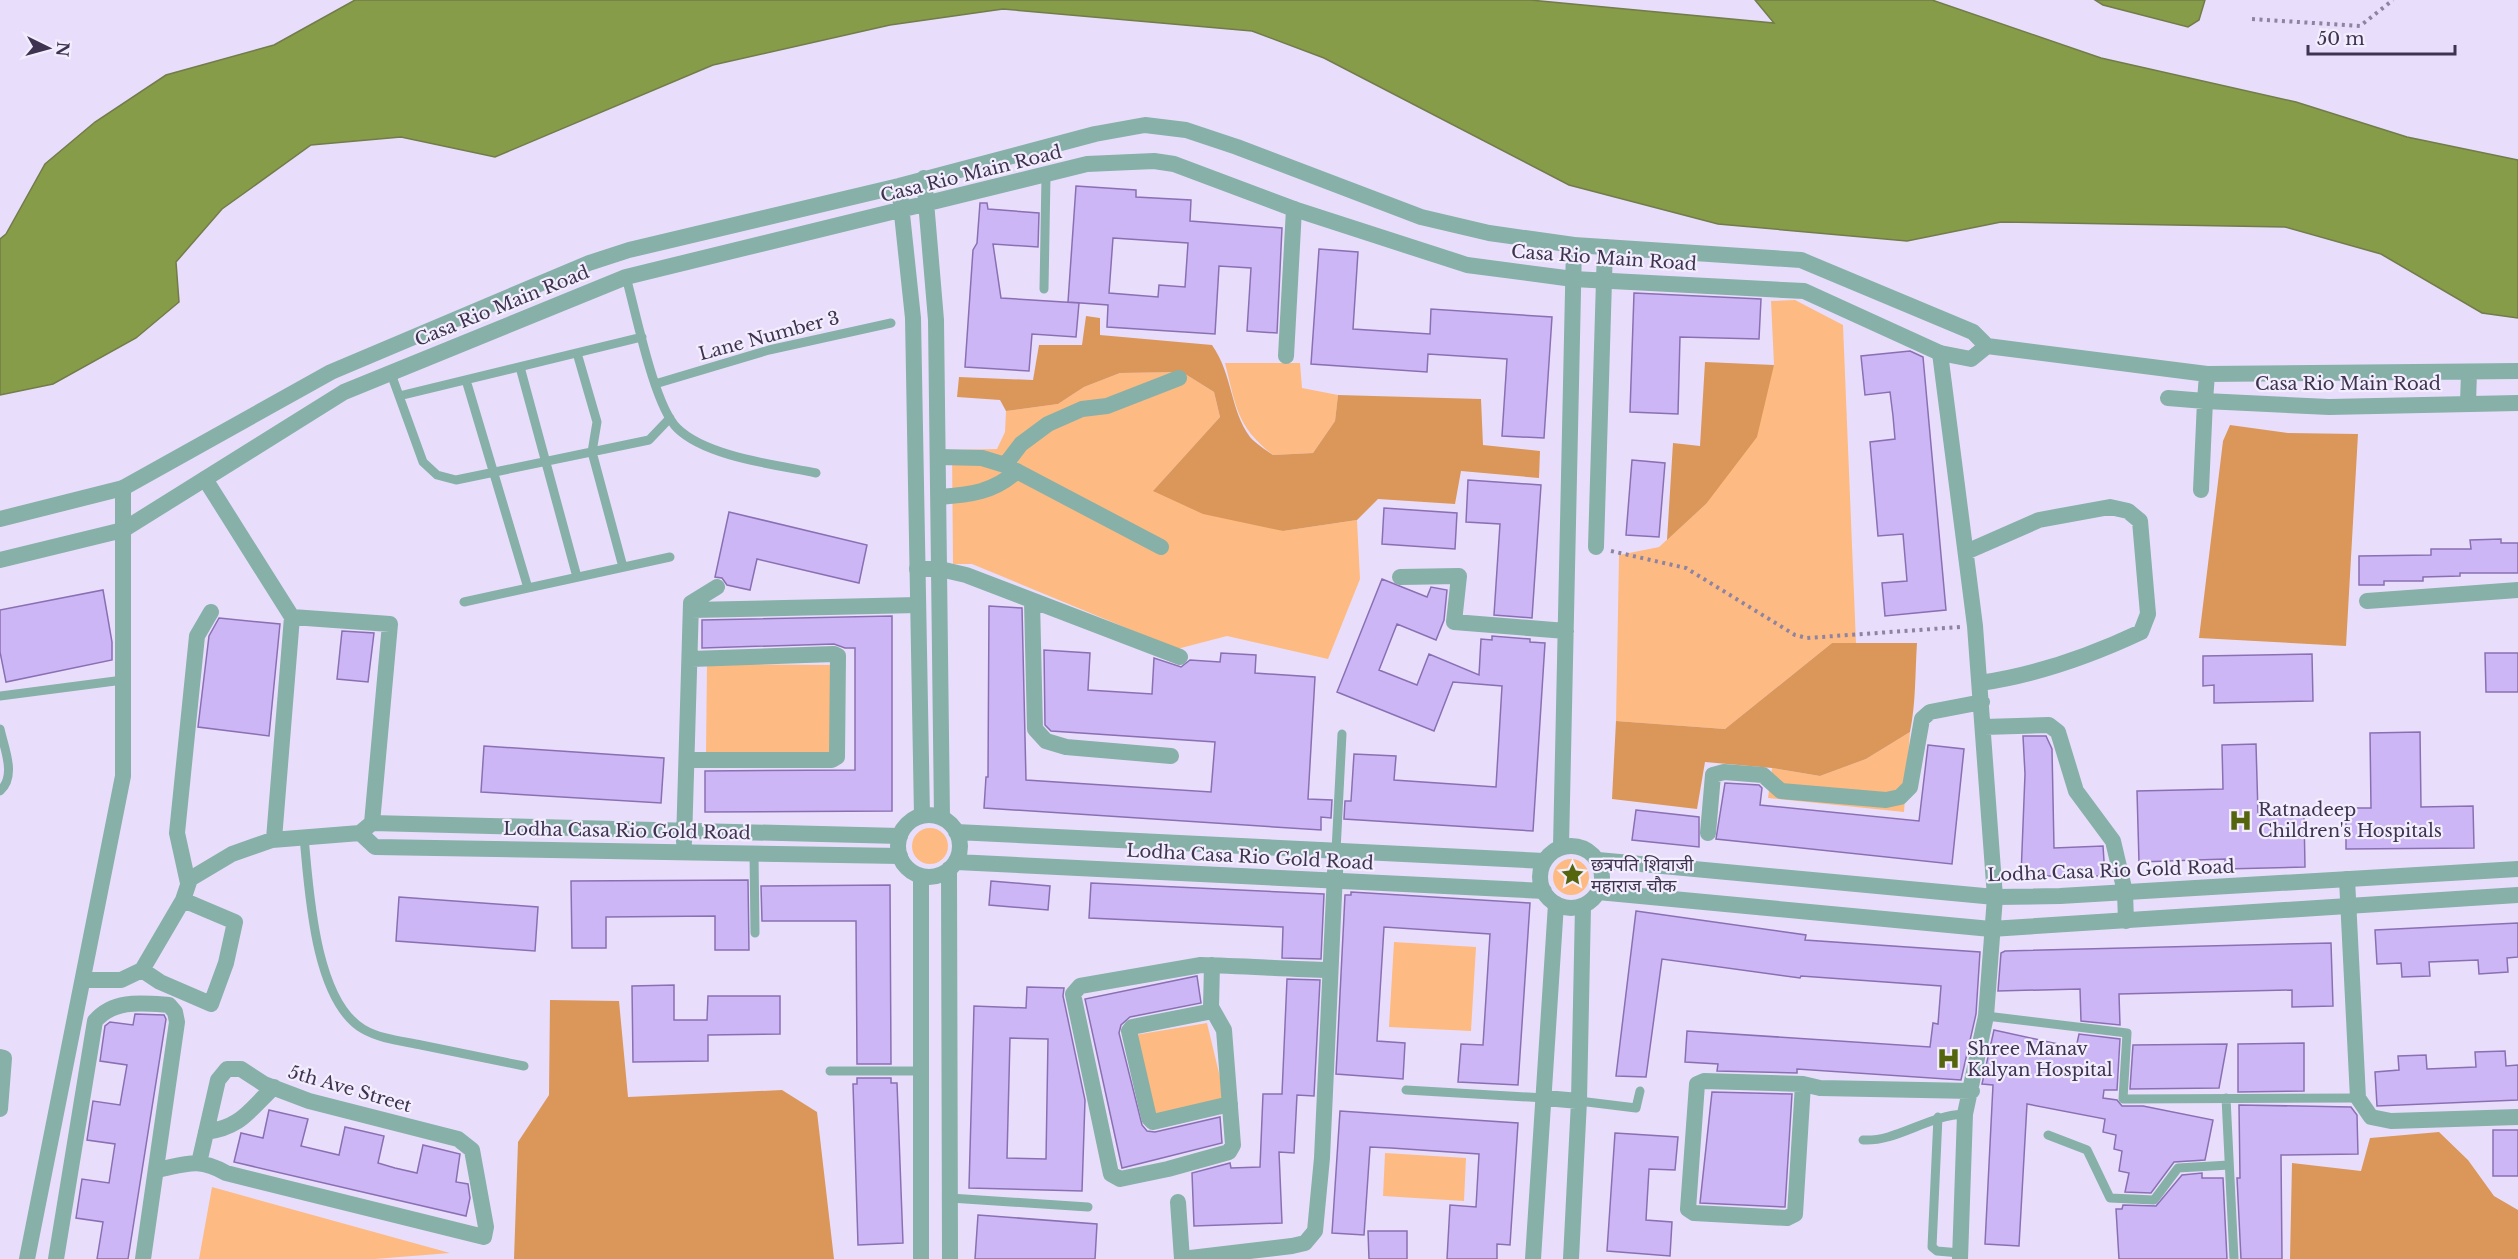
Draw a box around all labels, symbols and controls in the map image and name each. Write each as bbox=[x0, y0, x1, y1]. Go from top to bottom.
north arrow bbox=[18, 18, 78, 78]
scale bar bbox=[2308, 18, 2455, 56]
text: 50 m bbox=[2317, 28, 2365, 50]
text: N bbox=[52, 41, 74, 58]
street label: Casa Rio Main Road bbox=[878, 141, 1064, 207]
street label: Casa Rio Main Road bbox=[1510, 241, 1698, 275]
street label: Casa Rio Main Road bbox=[412, 261, 592, 351]
street label: Lane Number 3 bbox=[696, 307, 842, 365]
street label: Casa Rio Main Road bbox=[2255, 373, 2441, 395]
place label: Ratnadeep Children's Hospitals bbox=[2258, 799, 2442, 842]
hospital icon: Ratnadeep Children's Hospitals bbox=[2227, 807, 2253, 833]
street label: Lodha Casa Rio Gold Road bbox=[503, 818, 751, 844]
street label: Lodha Casa Rio Gold Road bbox=[1126, 840, 1374, 874]
place label: छत्रपति शिवाजी महाराज चौक bbox=[1591, 854, 1694, 897]
street label: Lodha Casa Rio Gold Road bbox=[1987, 856, 2235, 886]
place icon: छत्रपति शिवाजी महाराज चौक bbox=[1560, 862, 1586, 888]
place label: Shree Manav Kalyan Hospital bbox=[1967, 1038, 2113, 1081]
hospital icon: Shree Manav Kalyan Hospital bbox=[1936, 1046, 1962, 1072]
street label: 5th Ave Street bbox=[286, 1061, 414, 1117]

